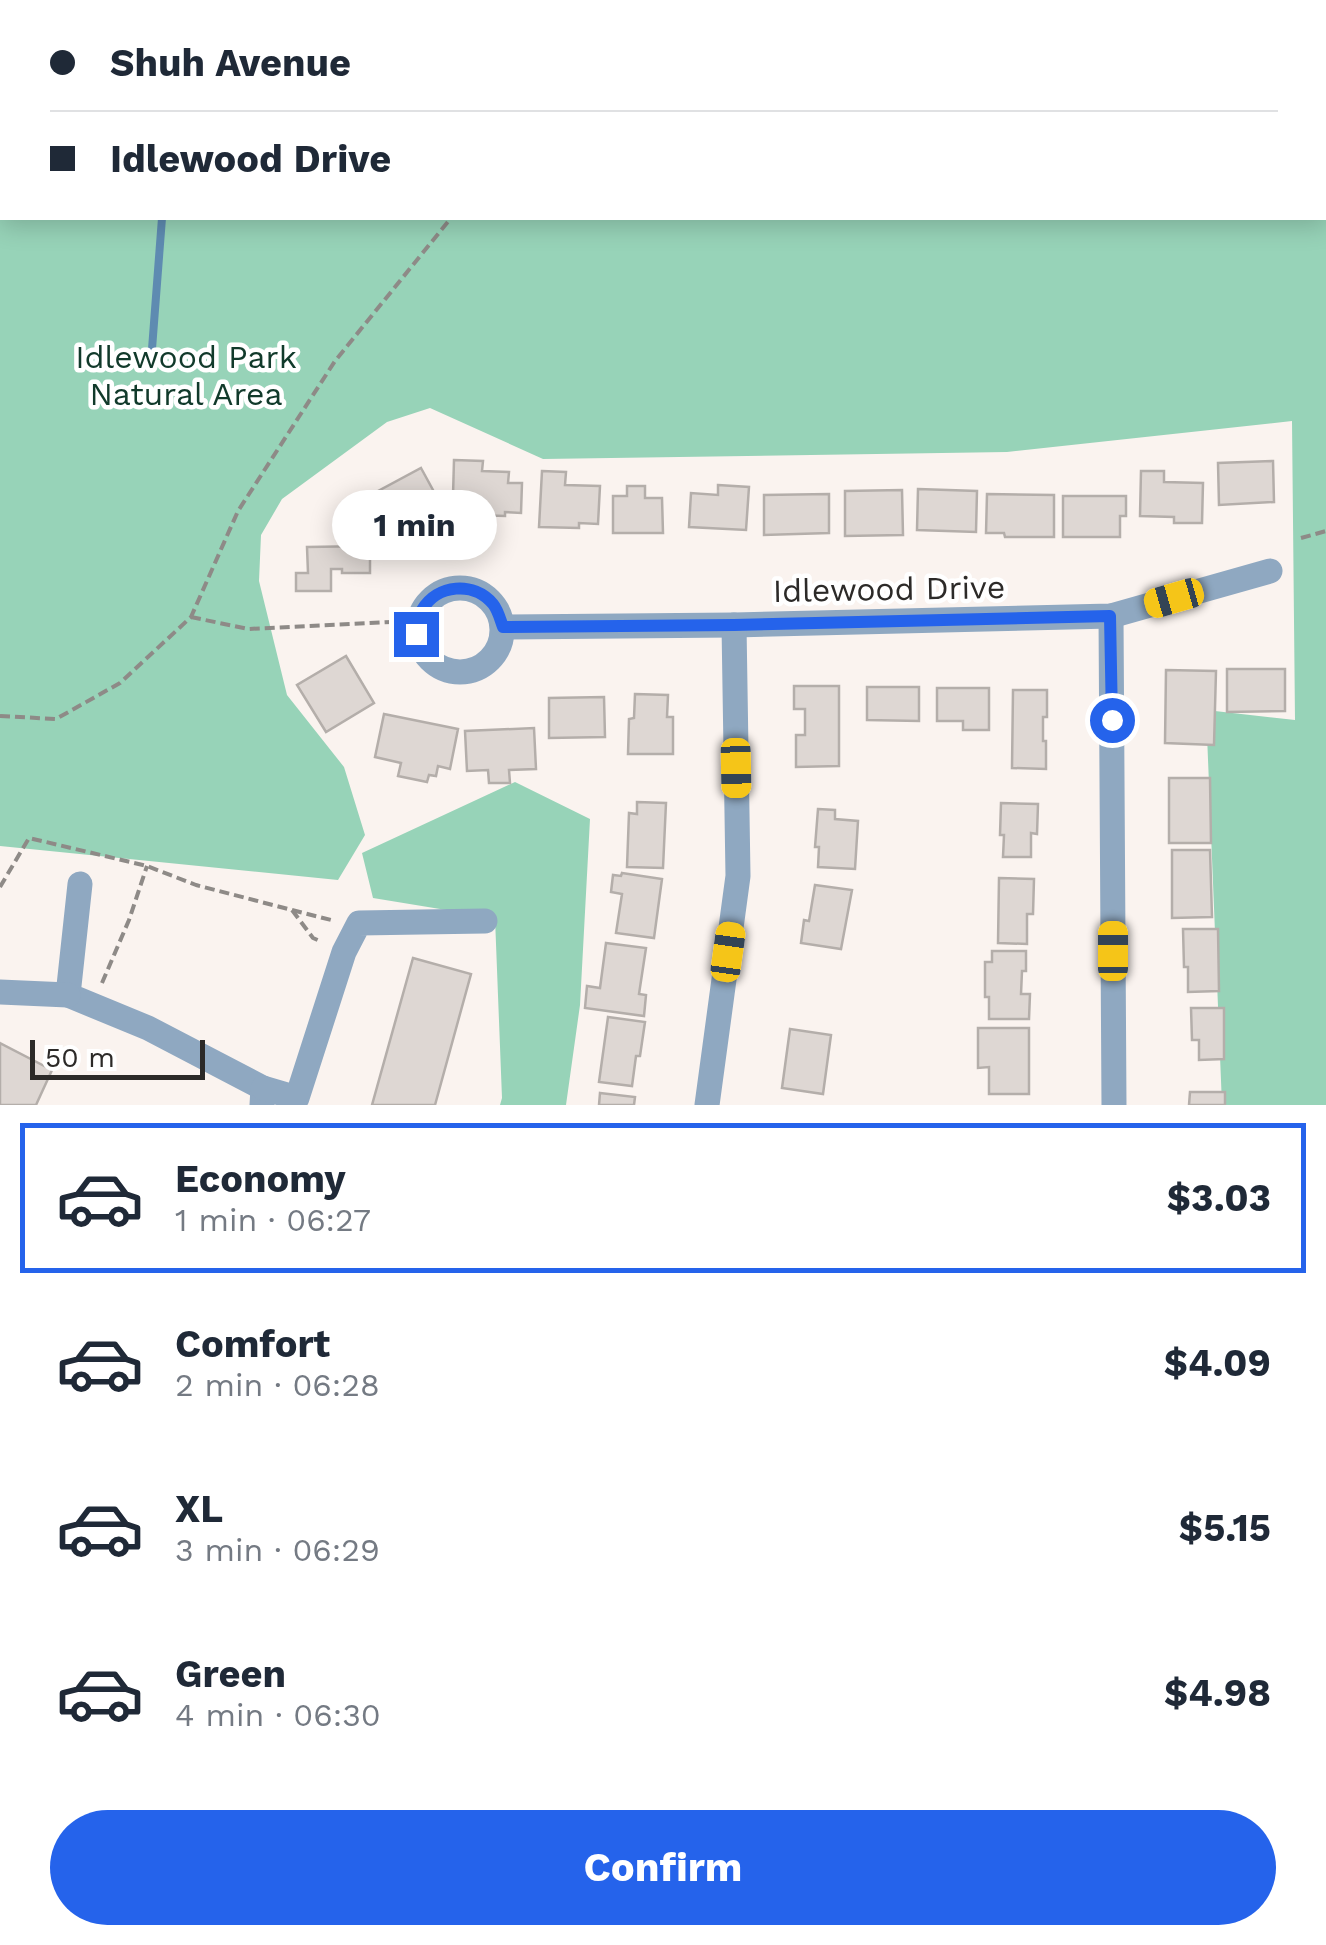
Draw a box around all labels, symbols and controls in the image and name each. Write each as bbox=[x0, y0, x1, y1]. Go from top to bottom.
text: Shuh Avenue bbox=[110, 41, 351, 85]
text: Idlewood Drive bbox=[110, 137, 391, 181]
park label: Idlewood Park Natural Area bbox=[75, 338, 297, 413]
callout: 1 min bbox=[334, 489, 498, 559]
text: 1 min bbox=[373, 506, 456, 544]
street label: Idlewood Drive bbox=[773, 568, 1005, 610]
car bbox=[1141, 575, 1207, 621]
route end bbox=[394, 612, 439, 657]
route start bbox=[1090, 698, 1135, 743]
car bbox=[720, 738, 752, 798]
car bbox=[709, 920, 747, 984]
car bbox=[1098, 921, 1128, 981]
scale bar bbox=[30, 1035, 205, 1080]
text: 50 m bbox=[45, 1041, 115, 1074]
icon: car bbox=[55, 1153, 145, 1243]
text: Economy bbox=[175, 1157, 346, 1201]
text: $3.03 bbox=[1167, 1176, 1271, 1220]
text: 1 min · 06:27 bbox=[175, 1201, 371, 1239]
icon: car bbox=[55, 1318, 145, 1408]
text: Comfort bbox=[175, 1322, 330, 1366]
text: $4.09 bbox=[1164, 1341, 1271, 1385]
text: 2 min · 06:28 bbox=[175, 1366, 380, 1404]
icon: car bbox=[55, 1483, 145, 1573]
text: XL bbox=[175, 1487, 223, 1531]
text: $5.15 bbox=[1179, 1506, 1271, 1550]
text: 3 min · 06:29 bbox=[175, 1531, 380, 1569]
icon: car bbox=[55, 1648, 145, 1738]
text: Green bbox=[175, 1652, 286, 1696]
text: $4.98 bbox=[1164, 1671, 1271, 1715]
text: 4 min · 06:30 bbox=[175, 1696, 381, 1734]
button: Confirm bbox=[50, 1810, 1276, 1925]

